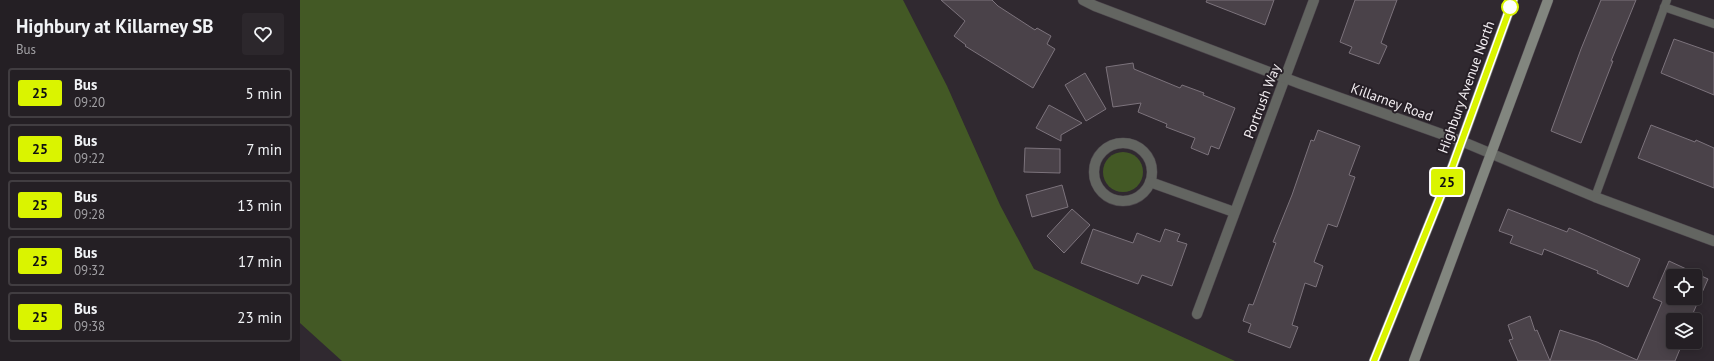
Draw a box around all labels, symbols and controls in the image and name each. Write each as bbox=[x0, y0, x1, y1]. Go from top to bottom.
unlabelled marker bbox=[1501, 0, 1519, 16]
button: heart bbox=[242, 13, 284, 55]
text: Highbury at Killarney SB bbox=[16, 14, 214, 38]
street label: Highbury Avenue North bbox=[1434, 18, 1498, 156]
text: Bus bbox=[16, 41, 36, 58]
street label: Portrush Way bbox=[1240, 61, 1285, 141]
text: Bus bbox=[74, 75, 97, 94]
street label: Killarney Road bbox=[1349, 79, 1435, 125]
text: 25 bbox=[32, 84, 48, 102]
text: 5 min bbox=[245, 84, 282, 103]
text: 09:20 bbox=[74, 94, 105, 111]
text: Bus bbox=[74, 131, 97, 150]
text: 25 bbox=[32, 140, 48, 158]
text: 7 min bbox=[246, 140, 282, 159]
text: 09:22 bbox=[74, 150, 105, 167]
line badge: 25 bbox=[1429, 169, 1465, 195]
text: 25 bbox=[1439, 173, 1455, 191]
text: Bus bbox=[74, 187, 97, 206]
text: 25 bbox=[32, 196, 48, 214]
text: 13 min bbox=[237, 196, 282, 215]
text: 09:28 bbox=[74, 206, 105, 223]
text: Bus bbox=[74, 243, 97, 262]
text: 25 bbox=[32, 252, 48, 270]
text: 17 min bbox=[238, 252, 282, 271]
text: 09:32 bbox=[74, 262, 105, 279]
map controls bbox=[1666, 269, 1702, 349]
button: locate bbox=[1666, 269, 1702, 305]
text: Bus bbox=[74, 299, 97, 318]
text: 25 bbox=[32, 308, 48, 326]
text: 23 min bbox=[237, 308, 282, 327]
button: layers bbox=[1666, 313, 1702, 349]
text: 09:38 bbox=[74, 318, 105, 335]

